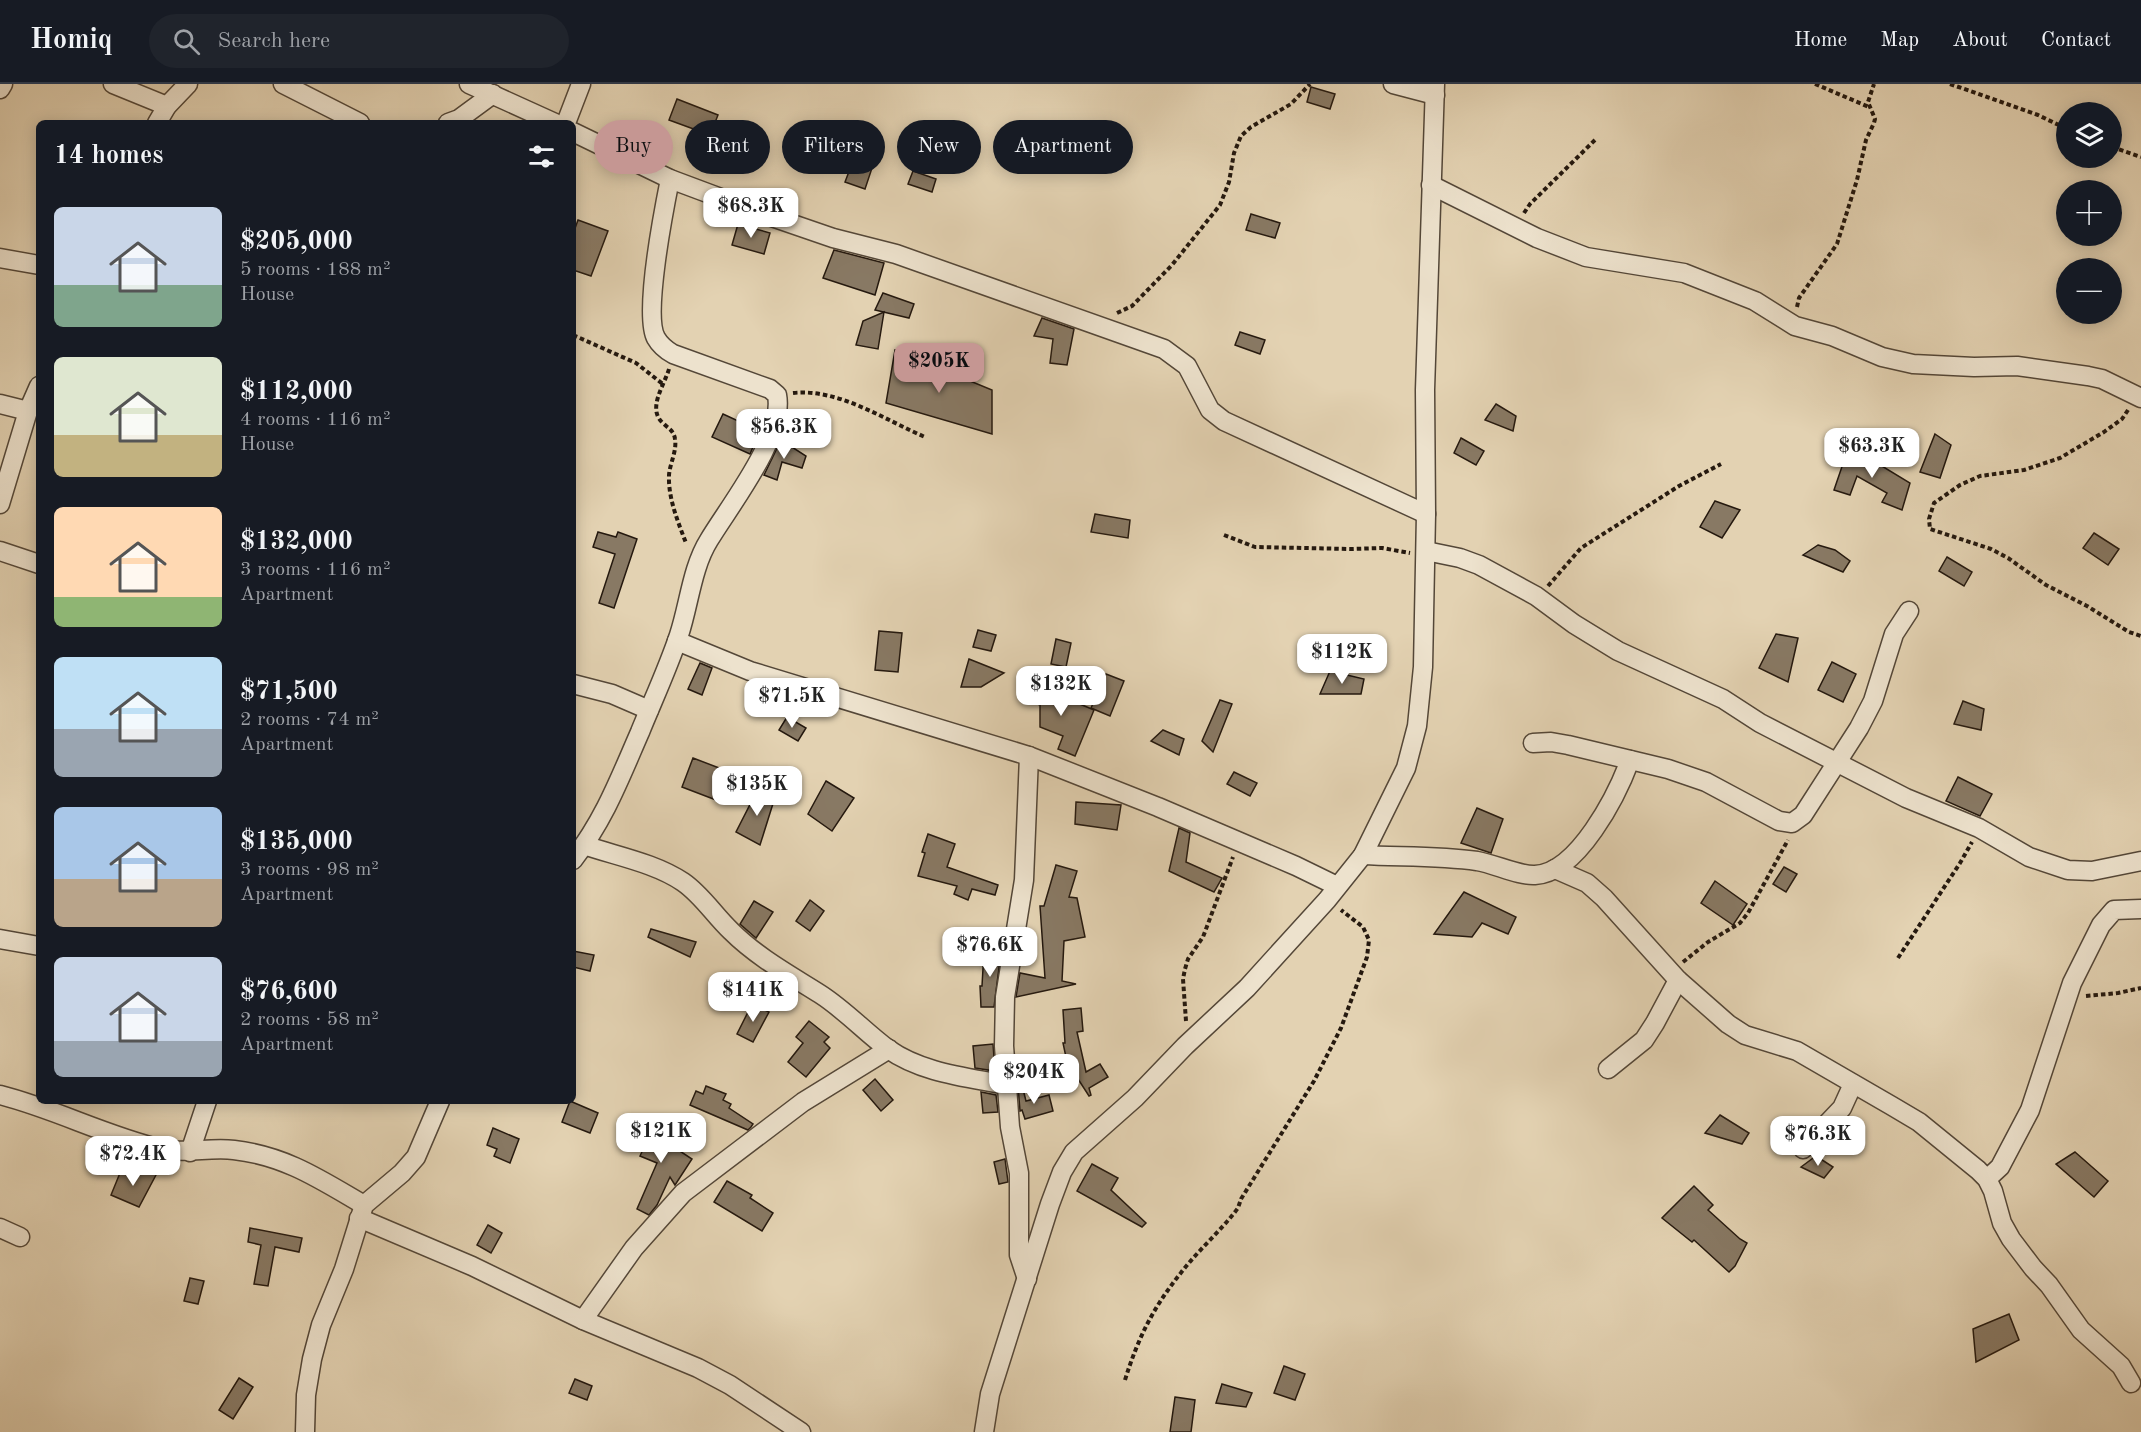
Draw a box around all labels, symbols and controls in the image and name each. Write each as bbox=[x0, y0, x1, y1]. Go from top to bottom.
search box bbox=[149, 14, 569, 68]
icon: search bbox=[170, 25, 203, 58]
text: Homiq bbox=[30, 27, 113, 55]
text: Search here bbox=[218, 30, 330, 52]
text: Home bbox=[1794, 30, 1847, 51]
text: Map bbox=[1880, 30, 1919, 51]
text: About bbox=[1952, 30, 2008, 51]
text: Contact bbox=[2041, 30, 2111, 51]
map controls bbox=[2056, 102, 2122, 324]
button: layers bbox=[2056, 102, 2122, 168]
chip: Buy bbox=[594, 120, 673, 174]
chip: Rent bbox=[685, 120, 770, 174]
chip: Filters bbox=[782, 120, 885, 174]
chip: New bbox=[897, 120, 981, 174]
chip: Apartment bbox=[993, 120, 1133, 174]
icon: filters bbox=[525, 140, 558, 173]
text: 14 homes bbox=[54, 143, 163, 169]
button: + bbox=[2056, 180, 2122, 246]
pin: $68.3K bbox=[702, 188, 800, 239]
text: $68.3K bbox=[717, 197, 785, 217]
text: $205,000 bbox=[240, 229, 353, 255]
icon: home bbox=[102, 231, 174, 303]
button: − bbox=[2056, 258, 2122, 324]
text: 5 rooms · 188 m² bbox=[240, 260, 390, 280]
text: House bbox=[240, 285, 294, 305]
pin: $205K bbox=[897, 343, 981, 394]
text: $205K bbox=[908, 352, 970, 372]
text: $112,000 bbox=[240, 379, 353, 405]
icon: home bbox=[102, 381, 174, 453]
pin: $56.3K bbox=[735, 409, 833, 460]
text: 4 rooms · 116 m² bbox=[240, 410, 390, 430]
text: $56.3K bbox=[750, 418, 818, 438]
pin: $63.3K bbox=[1823, 428, 1921, 479]
text: House bbox=[240, 435, 294, 455]
text: $63.3K bbox=[1838, 437, 1906, 457]
text: $132,000 bbox=[240, 529, 353, 555]
icon: home bbox=[102, 531, 174, 603]
text: 3 rooms · 116 m² bbox=[240, 560, 390, 580]
text: Apartment bbox=[240, 585, 334, 605]
pin: $112K bbox=[1300, 634, 1384, 685]
text: $112K bbox=[1311, 643, 1373, 663]
pin: $132K bbox=[1019, 666, 1103, 717]
text: $132K bbox=[1030, 675, 1092, 695]
pin: $71.5K bbox=[743, 678, 841, 729]
text: $71,500 bbox=[240, 679, 338, 705]
icon: home bbox=[102, 681, 174, 753]
text: $71.5K bbox=[758, 687, 826, 707]
text: 2 rooms · 74 m² bbox=[240, 710, 379, 730]
text: Apartment bbox=[240, 735, 334, 755]
pin: $135K bbox=[715, 766, 799, 817]
text: $135K bbox=[726, 775, 788, 795]
text: $135,000 bbox=[240, 829, 353, 855]
icon: home bbox=[102, 831, 174, 903]
text: 3 rooms · 98 m² bbox=[240, 860, 379, 880]
text: Apartment bbox=[240, 885, 334, 905]
pin: $76.6K bbox=[941, 927, 1039, 978]
text: $76.6K bbox=[956, 936, 1024, 956]
pin: $141K bbox=[711, 972, 795, 1023]
text: $76,600 bbox=[240, 979, 338, 1005]
icon: home bbox=[102, 981, 174, 1053]
text: $141K bbox=[722, 981, 784, 1001]
text: 2 rooms · 58 m² bbox=[240, 1010, 379, 1030]
text: Apartment bbox=[240, 1035, 334, 1055]
pin: $204K bbox=[992, 1054, 1076, 1105]
text: $204K bbox=[1003, 1063, 1065, 1083]
pin: $121K bbox=[619, 1113, 703, 1164]
pin: $76.3K bbox=[1769, 1116, 1867, 1167]
text: $121K bbox=[630, 1122, 692, 1142]
text: $76.3K bbox=[1784, 1125, 1852, 1145]
pin: $72.4K bbox=[84, 1136, 182, 1187]
text: $72.4K bbox=[99, 1145, 167, 1165]

